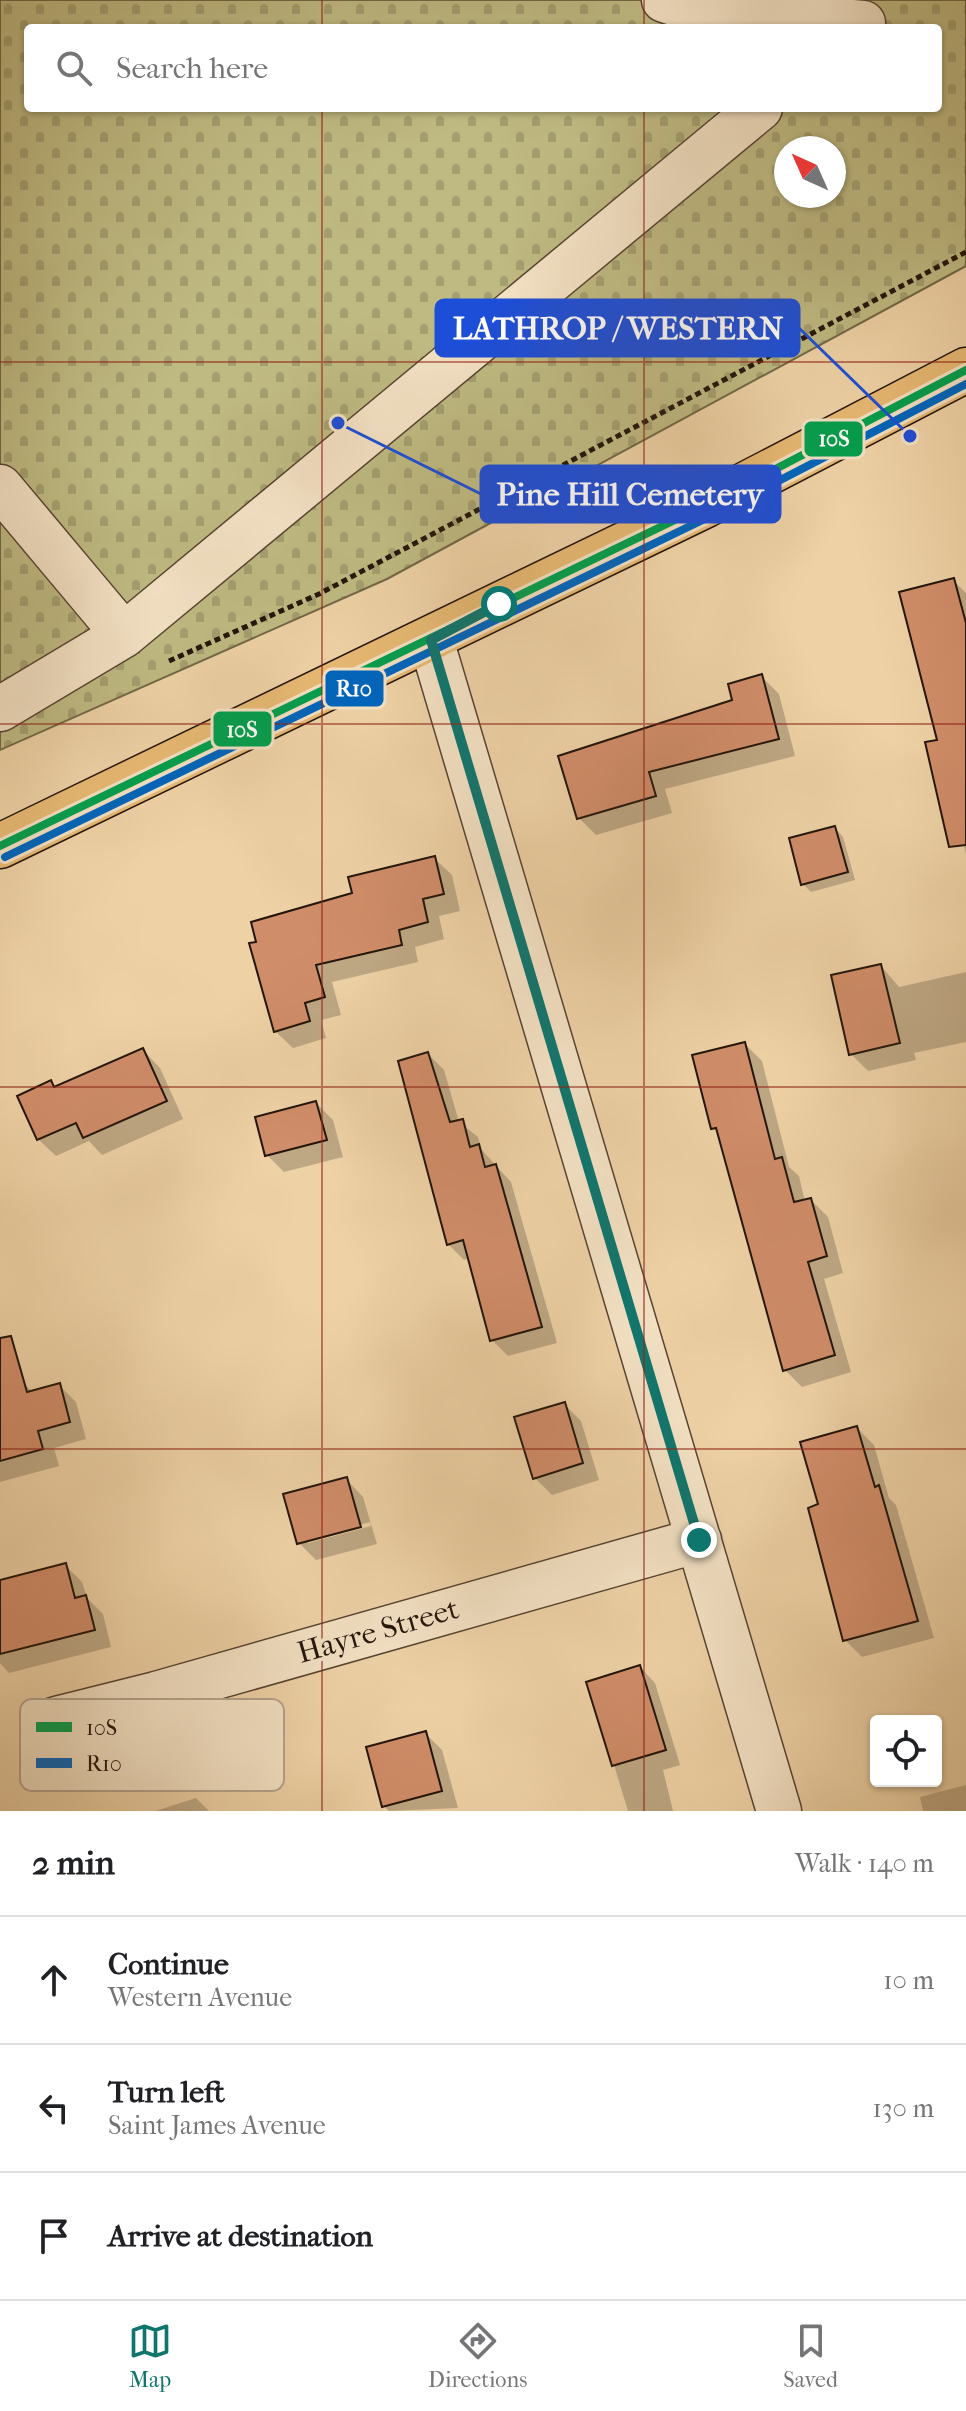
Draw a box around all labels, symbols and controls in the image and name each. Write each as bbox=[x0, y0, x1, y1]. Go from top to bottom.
search box bbox=[24, 24, 942, 112]
icon: search bbox=[52, 46, 96, 90]
text: Search here bbox=[116, 51, 268, 86]
north arrow bbox=[774, 136, 846, 208]
callout: LATHROP / WESTERN bbox=[436, 300, 799, 356]
text: LATHROP / WESTERN bbox=[453, 310, 784, 347]
line badge: 10S bbox=[803, 420, 864, 458]
text: 10S bbox=[818, 426, 850, 452]
callout: Pine Hill Cemetery bbox=[481, 466, 780, 522]
text: Pine Hill Cemetery bbox=[497, 476, 765, 513]
route start bbox=[481, 586, 517, 622]
line badge: R10 bbox=[324, 669, 385, 708]
text: R10 bbox=[336, 676, 372, 702]
line badge: 10S bbox=[212, 710, 273, 748]
text: 10S bbox=[226, 717, 258, 743]
route end bbox=[681, 1522, 717, 1558]
street label: Hayre Street bbox=[293, 1591, 463, 1671]
legend bbox=[20, 1699, 284, 1791]
text: 10S bbox=[86, 1715, 117, 1741]
map controls bbox=[870, 1715, 942, 1787]
button: locate bbox=[870, 1715, 942, 1787]
text: R10 bbox=[86, 1751, 122, 1777]
text: 2 min bbox=[32, 1843, 115, 1883]
text: Walk · 140 m bbox=[795, 1848, 934, 1879]
text: Continue bbox=[108, 1947, 229, 1982]
icon: ahead bbox=[32, 1958, 76, 2002]
text: 10 m bbox=[883, 1965, 934, 1996]
text: Western Avenue bbox=[108, 1982, 292, 2013]
text: Turn left bbox=[108, 2075, 225, 2110]
icon: left bbox=[32, 2086, 76, 2130]
text: 130 m bbox=[873, 2093, 934, 2124]
text: Saint James Avenue bbox=[108, 2110, 326, 2141]
icon: arrive bbox=[32, 2214, 76, 2258]
text: Arrive at destination bbox=[108, 2219, 373, 2254]
tab: Map bbox=[128, 2319, 172, 2393]
tab: Directions bbox=[428, 2319, 527, 2393]
tab: Saved bbox=[783, 2319, 838, 2393]

